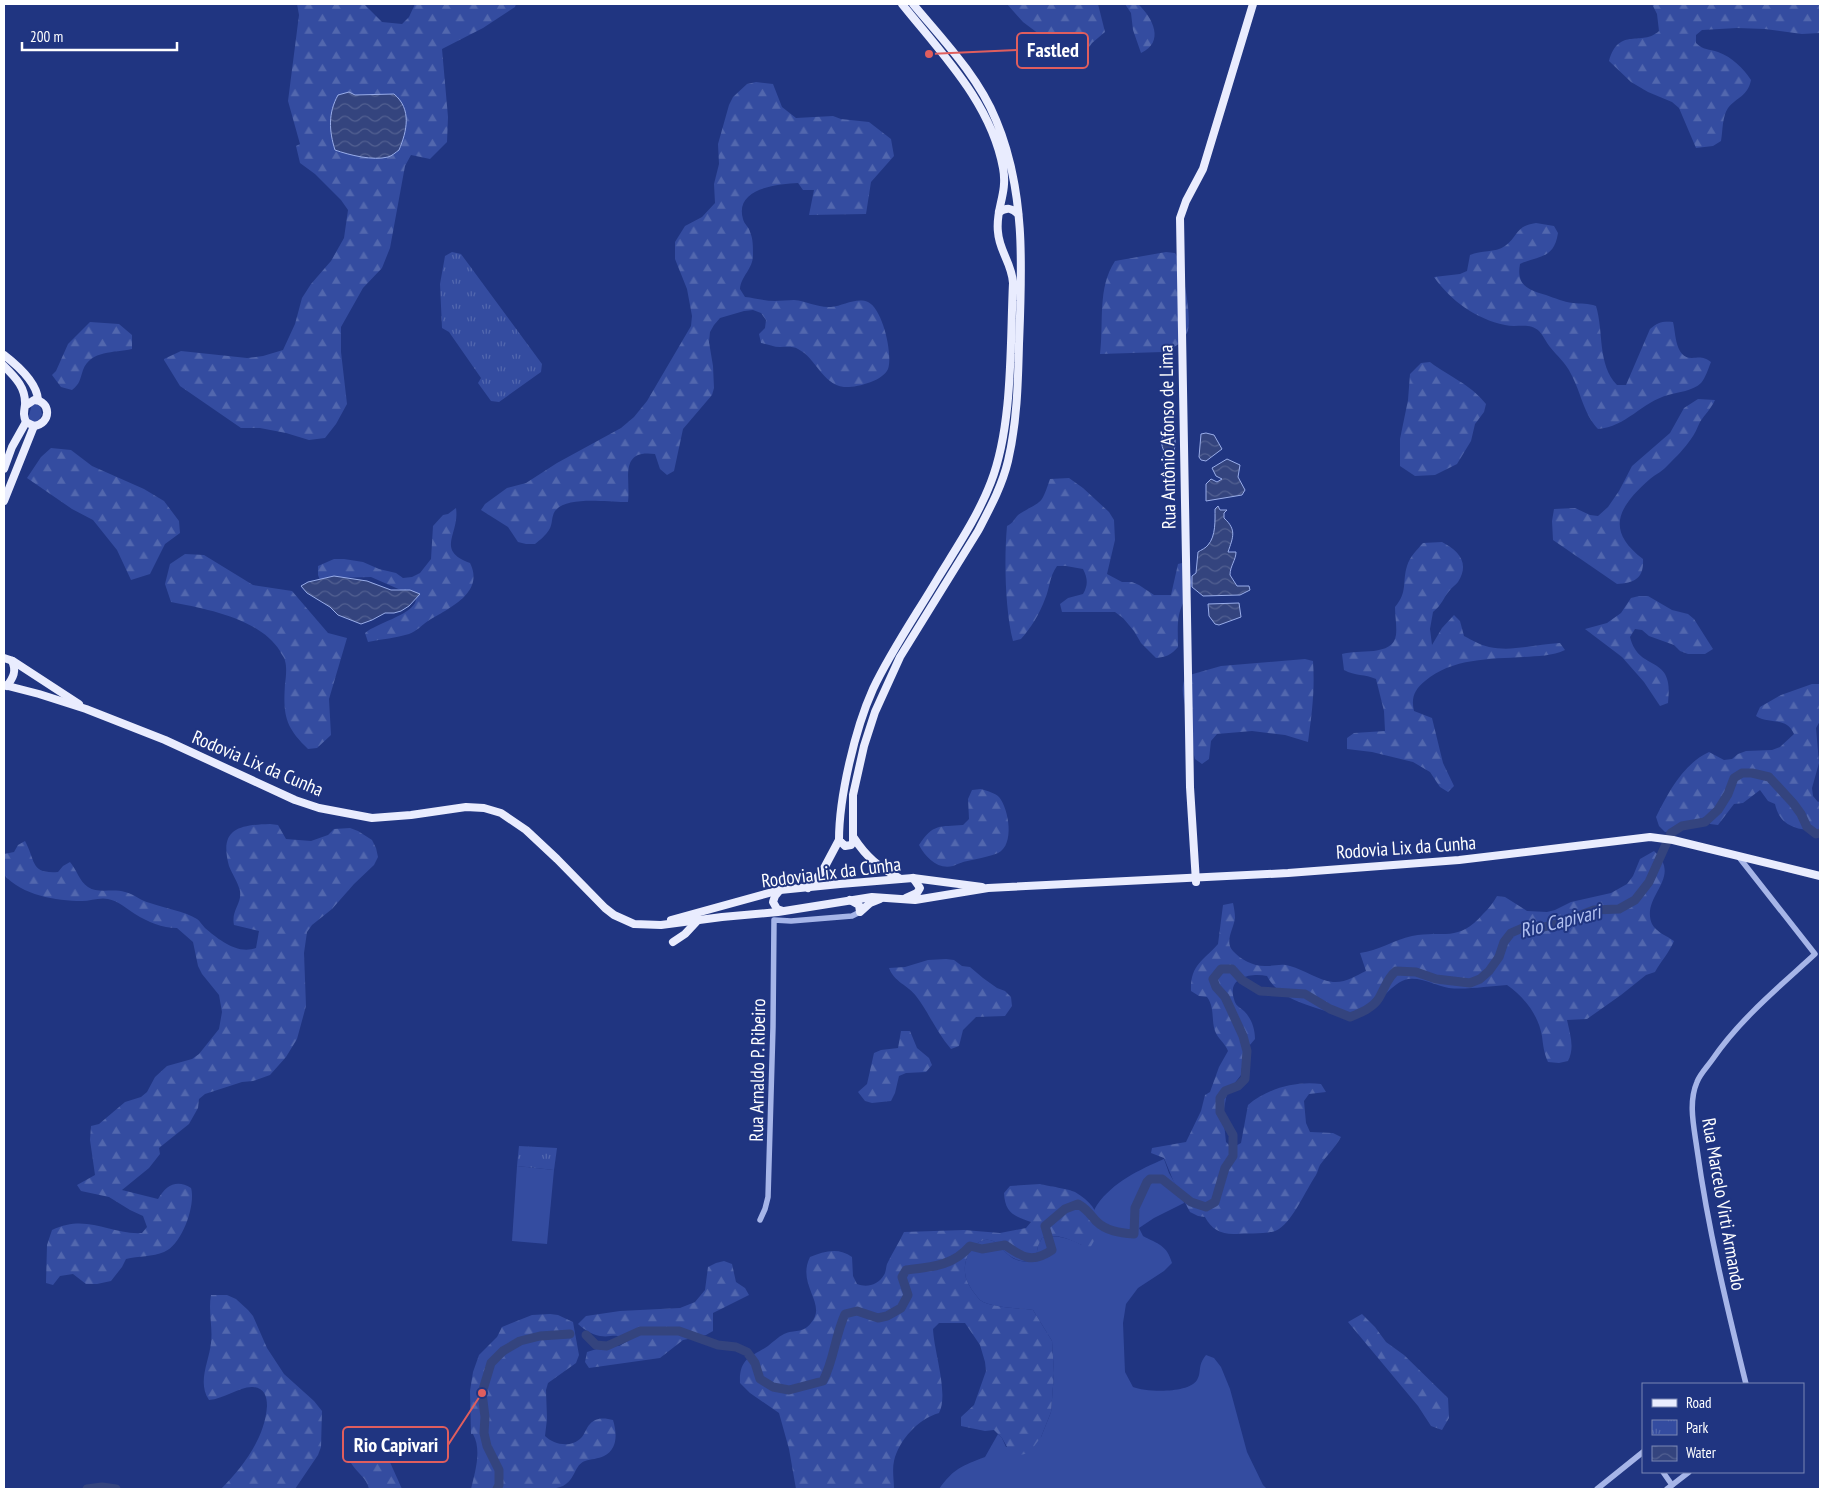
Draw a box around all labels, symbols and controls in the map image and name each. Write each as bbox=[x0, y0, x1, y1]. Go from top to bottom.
scale bar bbox=[22, 20, 178, 52]
text: 200 m bbox=[30, 27, 63, 46]
callout: Fastled bbox=[1017, 33, 1088, 68]
text: Fastled bbox=[1027, 37, 1079, 63]
street label: Rua Antônio Afonso de Lima bbox=[1153, 345, 1181, 529]
street label: Rodovia Lix da Cunha bbox=[189, 725, 327, 801]
street label: Rodovia Lix da Cunha bbox=[1335, 830, 1477, 864]
street label: Rodovia Lix da Cunha bbox=[760, 852, 902, 892]
water label: Rio Capivari bbox=[1517, 898, 1606, 944]
street label: Rua Arnaldo P. Ribeiro bbox=[744, 998, 770, 1142]
street label: Rua Marcelo Virti Armando bbox=[1697, 1116, 1751, 1292]
legend bbox=[1642, 1383, 1804, 1473]
text: Road bbox=[1686, 1393, 1712, 1412]
text: Park bbox=[1686, 1418, 1708, 1437]
callout: Rio Capivari bbox=[343, 1427, 448, 1462]
text: Rio Capivari bbox=[354, 1432, 438, 1458]
text: Water bbox=[1686, 1443, 1717, 1462]

